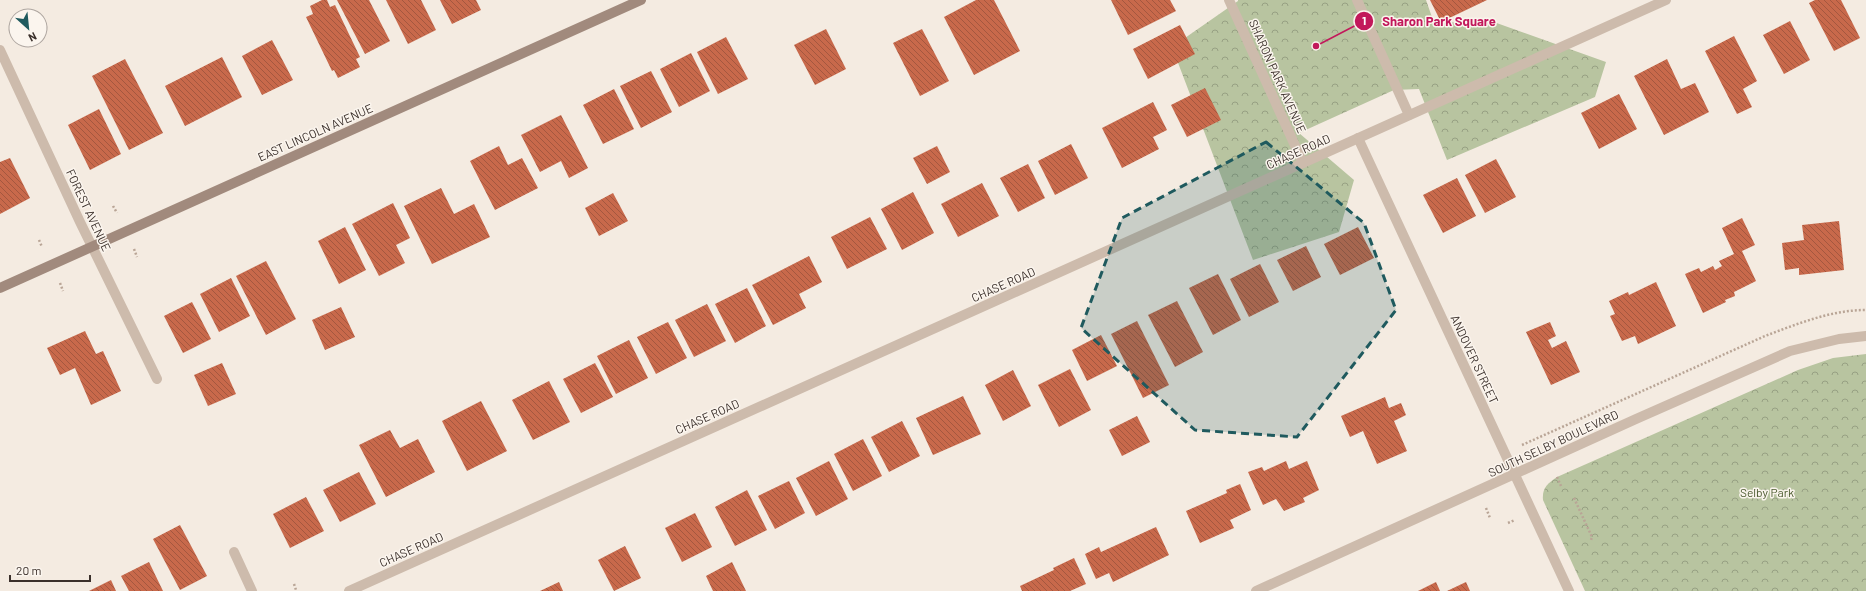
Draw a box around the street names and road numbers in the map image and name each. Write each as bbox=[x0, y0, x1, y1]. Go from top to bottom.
street label: SHARON PARK AVENUE bbox=[1247, 17, 1309, 135]
street label: EAST LINCOLN AVENUE bbox=[255, 100, 375, 164]
street label: CHASE ROAD bbox=[1264, 131, 1332, 171]
street label: FOREST AVENUE bbox=[64, 167, 114, 253]
street label: CHASE ROAD bbox=[969, 264, 1037, 304]
street label: ANDOVER STREET bbox=[1448, 312, 1502, 406]
street label: CHASE ROAD bbox=[673, 396, 741, 436]
street label: SOUTH SELBY BOULEVARD bbox=[1486, 407, 1620, 479]
street label: CHASE ROAD bbox=[377, 529, 445, 569]

